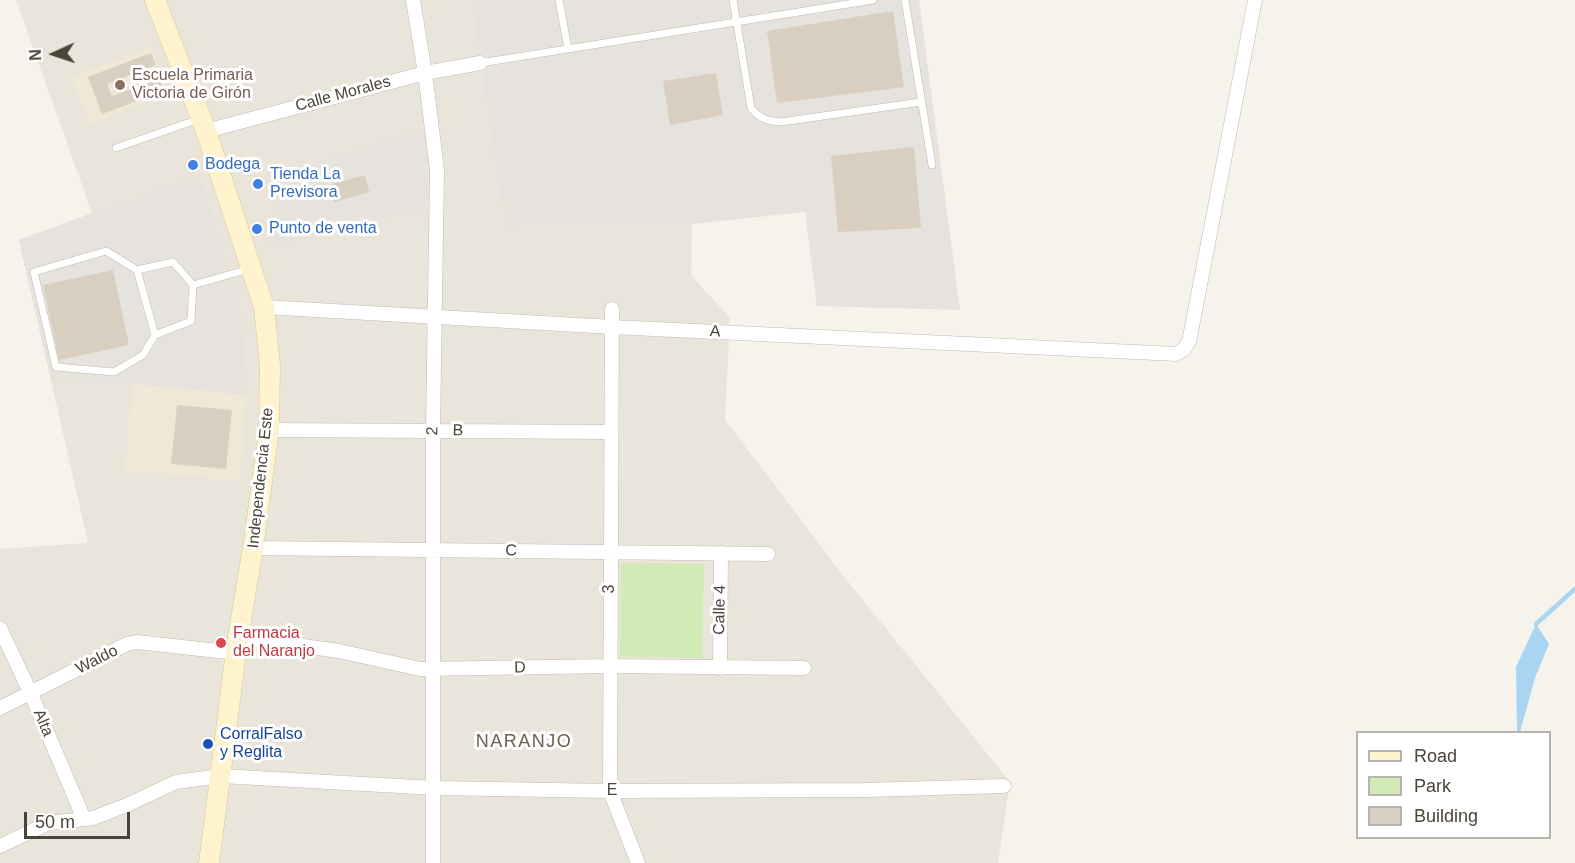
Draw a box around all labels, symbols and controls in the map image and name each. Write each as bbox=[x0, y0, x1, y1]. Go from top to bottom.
north arrow bbox=[24, 24, 84, 84]
text: N bbox=[27, 49, 44, 61]
place label: Escuela Primaria Victoria de Girón bbox=[132, 66, 253, 104]
street label: Calle Morales bbox=[293, 72, 393, 116]
marker: Escuela Primaria Victoria de Girón bbox=[113, 78, 127, 92]
place label: Bodega bbox=[205, 155, 260, 175]
marker: Bodega bbox=[186, 158, 200, 172]
place label: Tienda La Previsora bbox=[270, 165, 341, 203]
marker: Tienda La Previsora bbox=[251, 177, 265, 191]
place label: Punto de venta bbox=[269, 219, 377, 239]
marker: Punto de venta bbox=[250, 222, 264, 236]
street label: A bbox=[709, 322, 721, 342]
street label: Independencia Este bbox=[244, 407, 278, 549]
street label: B bbox=[452, 421, 464, 441]
street label: 2 bbox=[423, 426, 443, 436]
street label: C bbox=[505, 541, 517, 561]
street label: 3 bbox=[600, 585, 620, 593]
street label: Calle 4 bbox=[710, 585, 730, 635]
place label: Farmacia del Naranjo bbox=[233, 624, 315, 662]
marker: Farmacia del Naranjo bbox=[214, 636, 228, 650]
street label: Waldo bbox=[73, 641, 121, 679]
street label: D bbox=[514, 658, 526, 678]
street label: Alta bbox=[29, 707, 57, 739]
place label: CorralFalso y Reglita bbox=[220, 725, 303, 763]
district label: NARANJO bbox=[476, 731, 572, 753]
legend bbox=[1356, 731, 1551, 839]
marker: CorralFalso y Reglita bbox=[201, 737, 215, 751]
text: Road bbox=[1414, 746, 1457, 766]
text: Park bbox=[1414, 776, 1451, 796]
street label: E bbox=[607, 781, 617, 801]
scale bar bbox=[27, 800, 134, 838]
text: Building bbox=[1414, 806, 1478, 826]
text: 50 m bbox=[35, 812, 75, 832]

